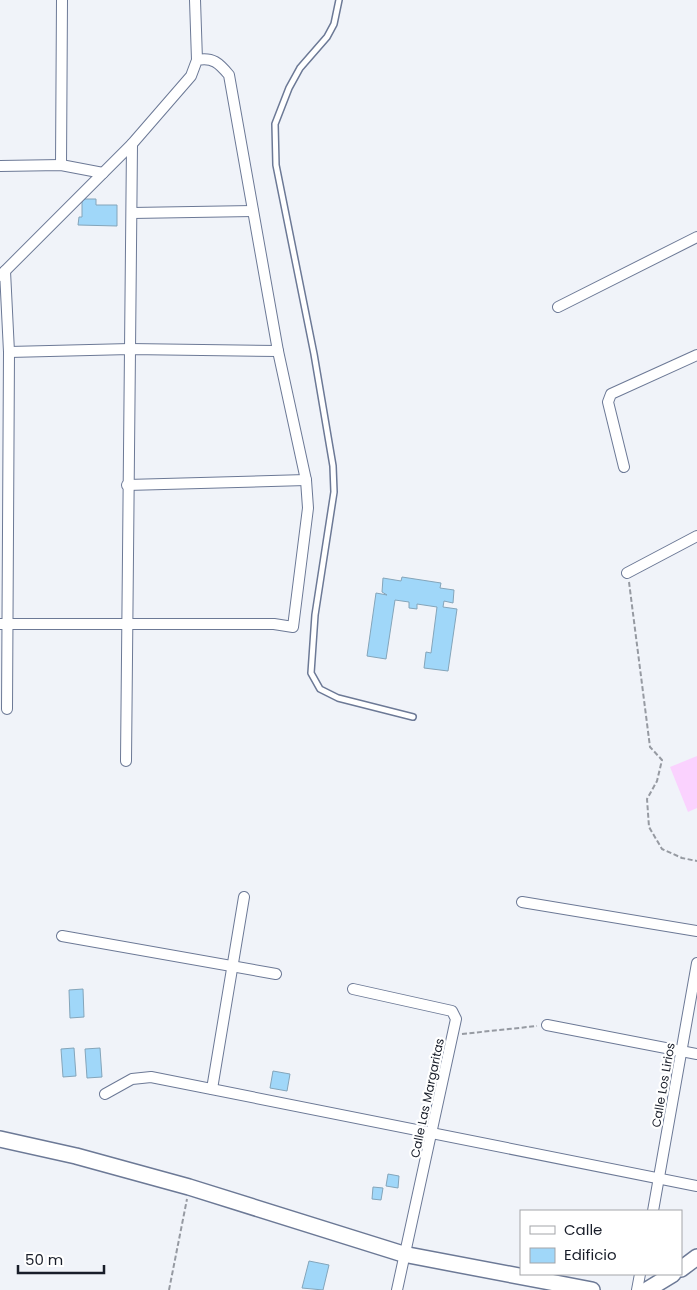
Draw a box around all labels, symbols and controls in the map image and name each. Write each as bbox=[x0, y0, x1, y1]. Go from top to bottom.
street label: Calle Las Margaritas bbox=[406, 1037, 448, 1159]
street label: Calle Los Lirios bbox=[647, 1041, 679, 1129]
legend bbox=[520, 1210, 682, 1275]
text: Calle bbox=[564, 1219, 602, 1240]
scale bar bbox=[18, 1242, 104, 1274]
text: Edificio bbox=[564, 1244, 617, 1265]
text: 50 m bbox=[25, 1249, 63, 1270]

